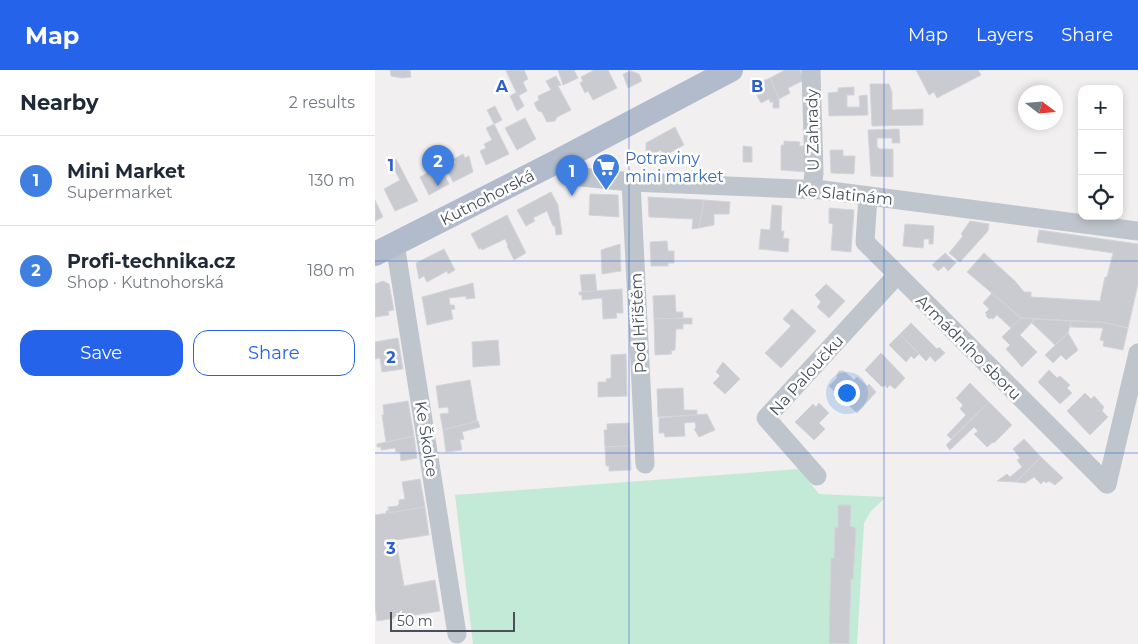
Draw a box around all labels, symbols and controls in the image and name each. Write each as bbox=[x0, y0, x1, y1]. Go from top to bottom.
text: Map bbox=[25, 21, 79, 50]
text: Map bbox=[908, 24, 948, 46]
text: Layers bbox=[976, 24, 1033, 46]
text: Share bbox=[1061, 24, 1113, 46]
text: A bbox=[495, 77, 509, 96]
text: B bbox=[751, 77, 763, 96]
north arrow bbox=[1018, 85, 1063, 130]
map controls bbox=[1078, 85, 1123, 220]
button: + bbox=[1078, 85, 1123, 130]
street label: U Zahrady bbox=[802, 88, 823, 171]
text: Nearby bbox=[20, 90, 99, 115]
text: 2 results bbox=[289, 93, 355, 112]
button: − bbox=[1078, 130, 1123, 175]
pin: 2 bbox=[422, 145, 454, 186]
place label: Potraviny mini market bbox=[625, 149, 724, 186]
supermarket icon: Potraviny mini market bbox=[591, 152, 621, 191]
pin: 1 bbox=[556, 155, 588, 196]
text: 1 bbox=[388, 156, 394, 175]
text: Mini Market bbox=[67, 160, 185, 183]
street label: Kutnohorská bbox=[437, 166, 537, 229]
text: 1 bbox=[33, 171, 39, 190]
text: 130 m bbox=[308, 171, 355, 190]
button: locate bbox=[1078, 175, 1123, 220]
street label: Ke Slatinám bbox=[796, 180, 894, 209]
text: Supermarket bbox=[67, 183, 173, 202]
text: Profi-technika.cz bbox=[67, 250, 235, 273]
text: 2 bbox=[31, 261, 41, 280]
text: 180 m bbox=[307, 261, 355, 280]
street label: Pod Hřištěm bbox=[626, 272, 651, 374]
text: Shop · Kutnohorská bbox=[67, 273, 224, 292]
street label: Armádního sboru bbox=[912, 291, 1025, 404]
button: Save bbox=[20, 330, 183, 376]
button: Share bbox=[193, 330, 355, 376]
street label: Na Paloučku bbox=[765, 331, 847, 419]
text: 2 bbox=[386, 348, 396, 367]
your location bbox=[834, 380, 860, 406]
street label: Ke Školce bbox=[411, 400, 442, 478]
text: 3 bbox=[385, 539, 396, 558]
scale bar bbox=[390, 609, 515, 632]
text: 50 m bbox=[397, 612, 433, 630]

